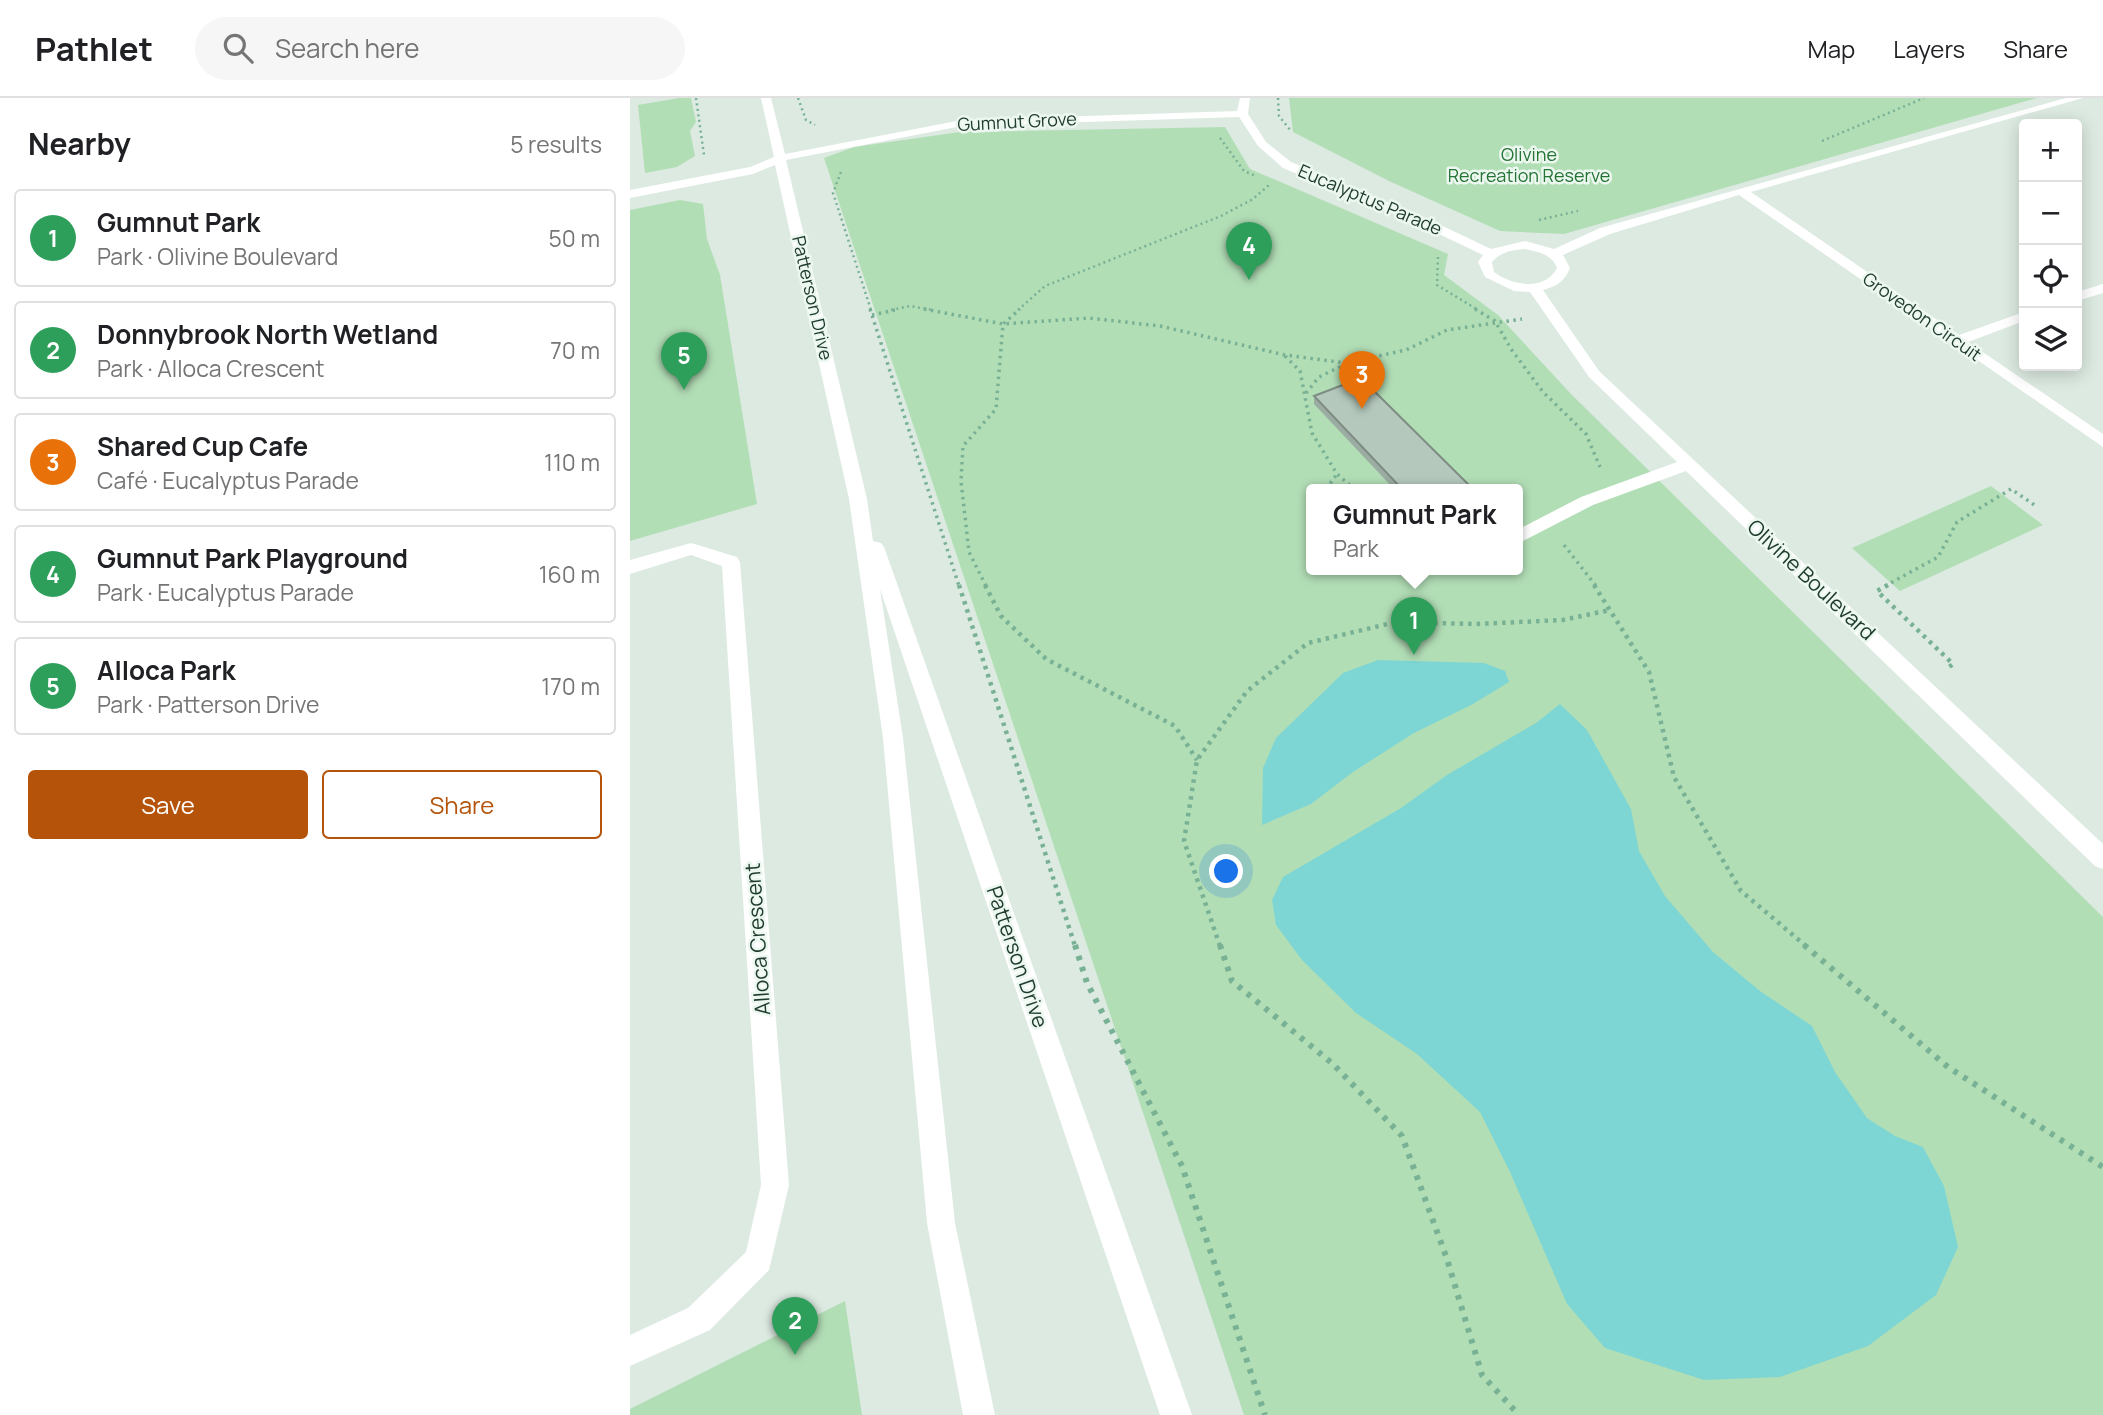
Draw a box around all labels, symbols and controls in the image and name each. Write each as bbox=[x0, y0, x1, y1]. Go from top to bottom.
search box bbox=[195, 17, 685, 80]
text: Pathlet bbox=[35, 26, 153, 71]
icon: search bbox=[219, 29, 257, 67]
text: Search here bbox=[275, 30, 420, 66]
text: Map bbox=[1808, 32, 1855, 65]
text: Layers bbox=[1893, 32, 1965, 65]
text: Share bbox=[2003, 32, 2068, 65]
street label: Gumnut Grove bbox=[957, 106, 1077, 136]
map controls bbox=[2019, 119, 2082, 371]
button: + bbox=[2019, 119, 2082, 182]
text: Nearby bbox=[28, 123, 131, 164]
text: 5 results bbox=[510, 128, 602, 160]
park label: Olivine Recreation Reserve bbox=[1448, 142, 1610, 187]
street label: Eucalyptus Parade bbox=[1295, 158, 1446, 240]
button: − bbox=[2019, 182, 2082, 245]
text: Gumnut Park bbox=[97, 204, 260, 240]
text: 1 bbox=[48, 222, 58, 254]
text: 50 m bbox=[549, 222, 600, 254]
pin: 4 bbox=[1226, 222, 1272, 280]
street label: Patterson Drive bbox=[787, 233, 839, 362]
text: Park · Olivine Boulevard bbox=[97, 240, 338, 272]
button: locate bbox=[2019, 245, 2082, 308]
street label: Grovedon Circuit bbox=[1858, 266, 1987, 366]
button: layers bbox=[2019, 308, 2082, 371]
text: Donnybrook North Wetland bbox=[97, 316, 438, 352]
pin: 5 bbox=[661, 332, 707, 390]
text: 2 bbox=[46, 334, 60, 366]
text: 70 m bbox=[550, 334, 600, 366]
pin: 3 bbox=[1339, 351, 1385, 409]
text: Park · Alloca Crescent bbox=[97, 352, 325, 384]
text: Shared Cup Cafe bbox=[97, 428, 308, 464]
text: 3 bbox=[46, 446, 60, 478]
text: 110 m bbox=[544, 446, 600, 478]
text: Café · Eucalyptus Parade bbox=[97, 464, 359, 496]
popup bbox=[1306, 484, 1523, 575]
text: Gumnut Park bbox=[1333, 496, 1496, 532]
street label: Olivine Boulevard bbox=[1742, 513, 1882, 646]
text: Park bbox=[1333, 532, 1379, 564]
text: Gumnut Park Playground bbox=[97, 540, 408, 576]
text: 4 bbox=[46, 558, 60, 590]
text: 160 m bbox=[539, 558, 600, 590]
text: Park · Eucalyptus Parade bbox=[97, 576, 354, 608]
pin: 1 bbox=[1391, 597, 1437, 655]
text: Alloca Park bbox=[97, 652, 236, 688]
text: 5 bbox=[46, 670, 60, 702]
text: 170 m bbox=[541, 670, 600, 702]
text: Park · Patterson Drive bbox=[97, 688, 319, 720]
button: Save bbox=[28, 770, 308, 839]
button: Share bbox=[322, 770, 602, 839]
your location bbox=[1209, 854, 1243, 888]
street label: Alloca Crescent bbox=[738, 862, 776, 1016]
street label: Patterson Drive bbox=[981, 882, 1055, 1031]
pin: 2 bbox=[772, 1297, 818, 1355]

